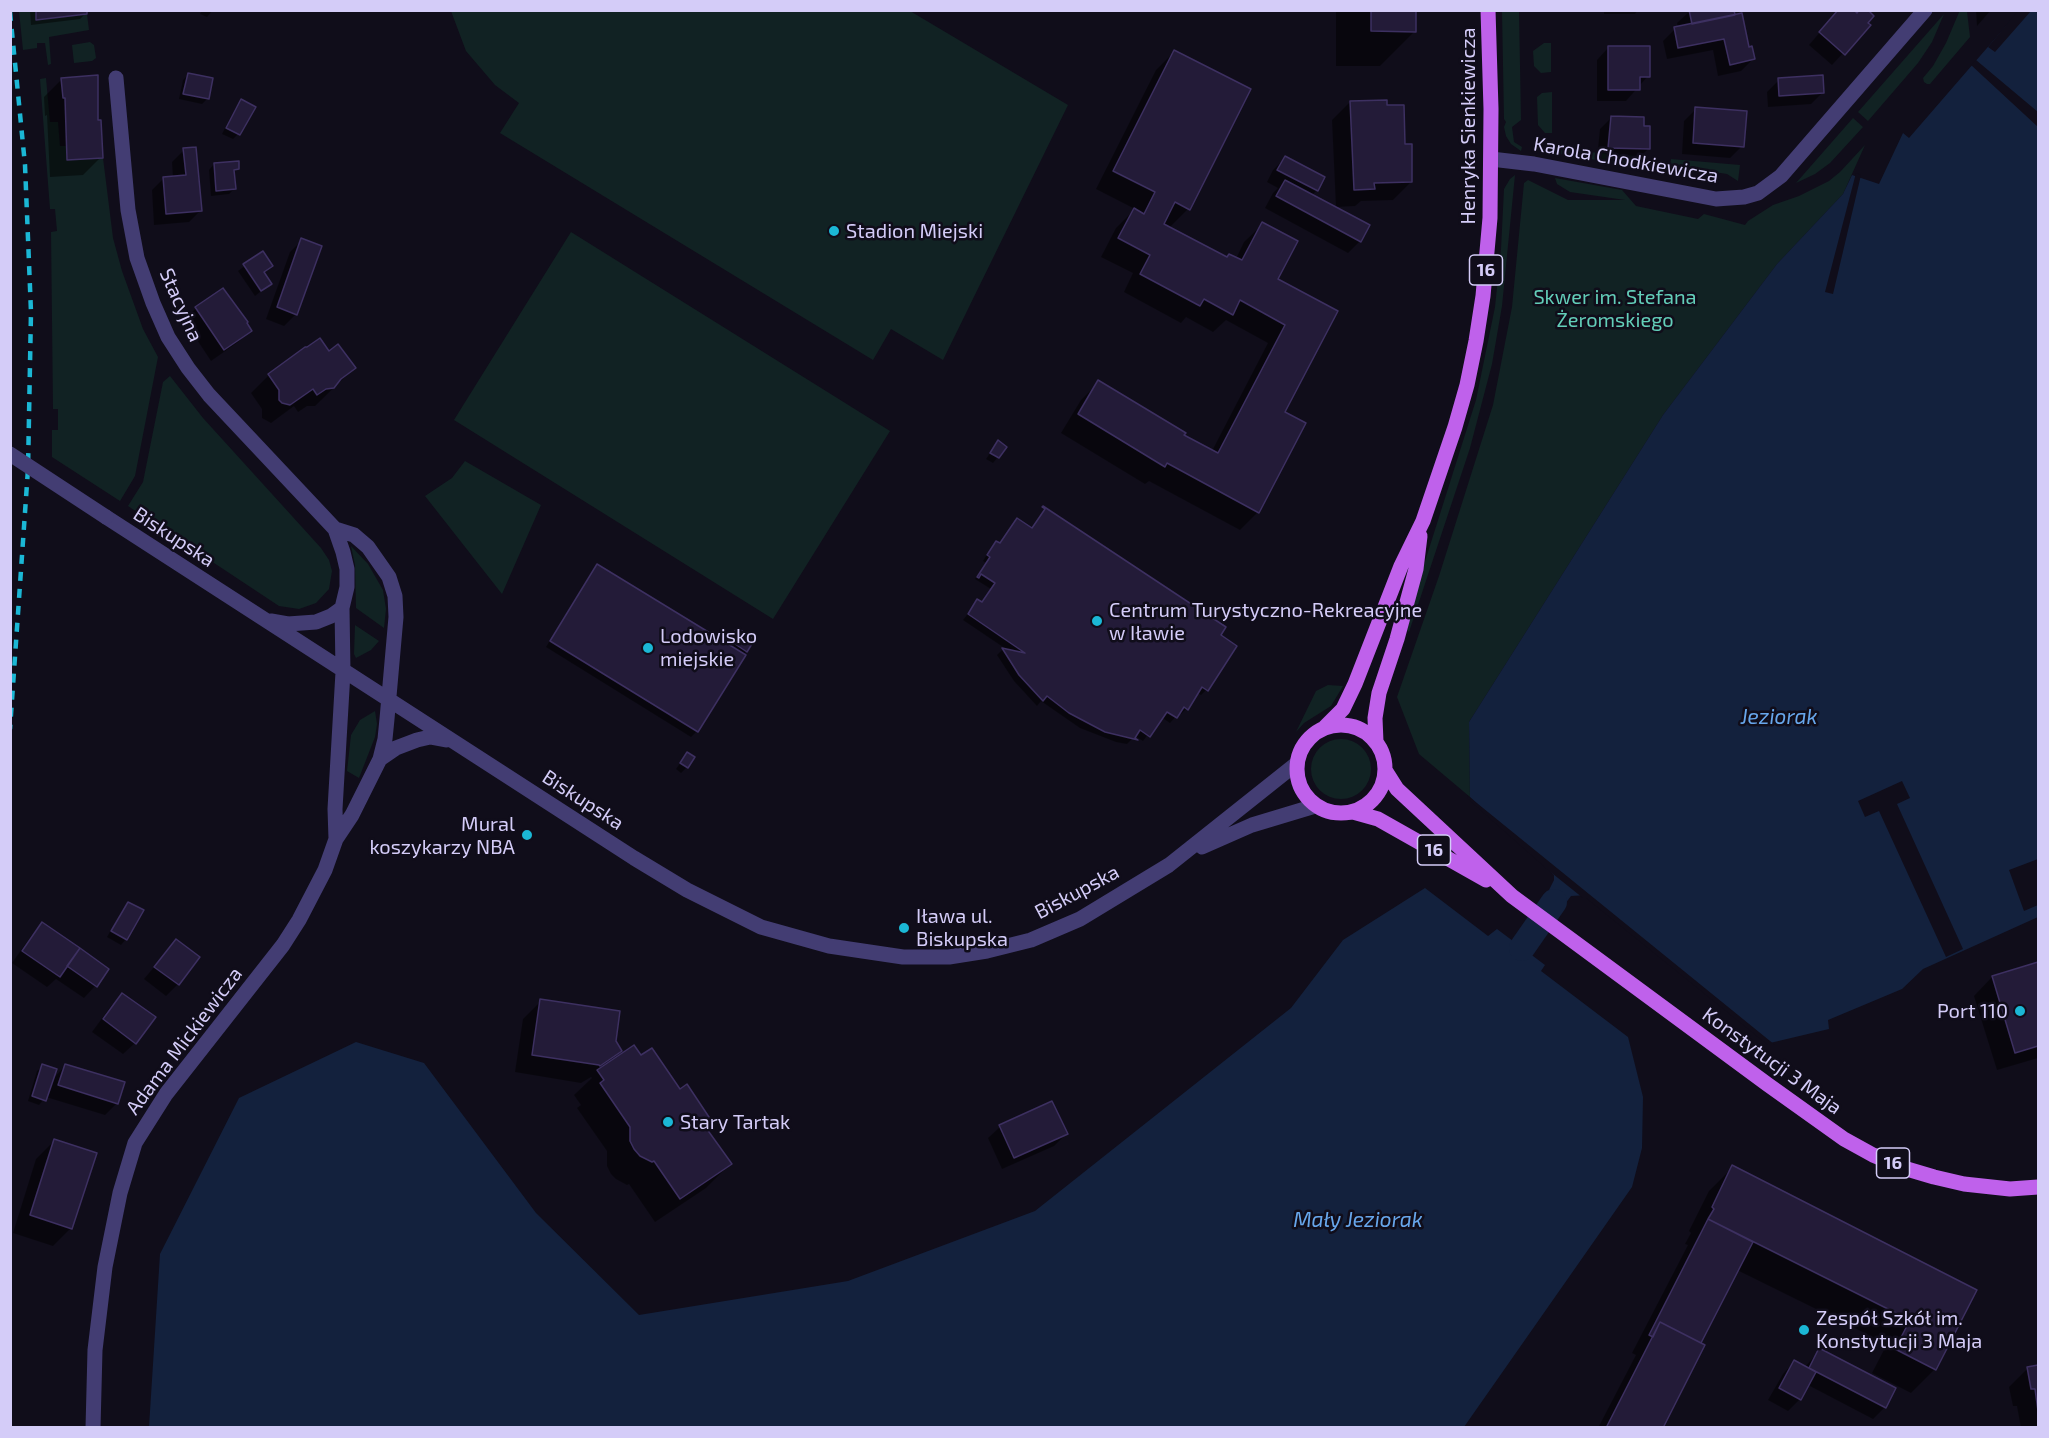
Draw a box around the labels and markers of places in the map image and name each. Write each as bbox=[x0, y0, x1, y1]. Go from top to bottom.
place label: Stadion Miejski bbox=[846, 219, 983, 243]
marker: Stadion Miejski bbox=[827, 224, 841, 238]
place label: Centrum Turystyczno-Rekreacyjne w Iławie bbox=[1109, 598, 1422, 645]
marker: Centrum Turystyczno-Rekreacyjne w Iławie bbox=[1090, 614, 1104, 628]
place label: Lodowisko miejskie bbox=[660, 624, 757, 671]
marker: Lodowisko miejskie bbox=[641, 641, 655, 655]
place label: Mural koszykarzy NBA bbox=[369, 812, 515, 859]
marker: Mural koszykarzy NBA bbox=[520, 828, 534, 842]
place label: Iława ul. Biskupska bbox=[916, 904, 1008, 951]
marker: Iława ul. Biskupska bbox=[897, 921, 911, 935]
place label: Port 110 bbox=[1937, 999, 2008, 1023]
marker: Port 110 bbox=[2013, 1004, 2027, 1018]
place label: Stary Tartak bbox=[680, 1110, 790, 1134]
marker: Stary Tartak bbox=[661, 1115, 675, 1129]
place label: Zespół Szkół im. Konstytucji 3 Maja bbox=[1816, 1306, 1982, 1353]
marker: Zespół Szkół im. Konstytucji 3 Maja bbox=[1797, 1323, 1811, 1337]

